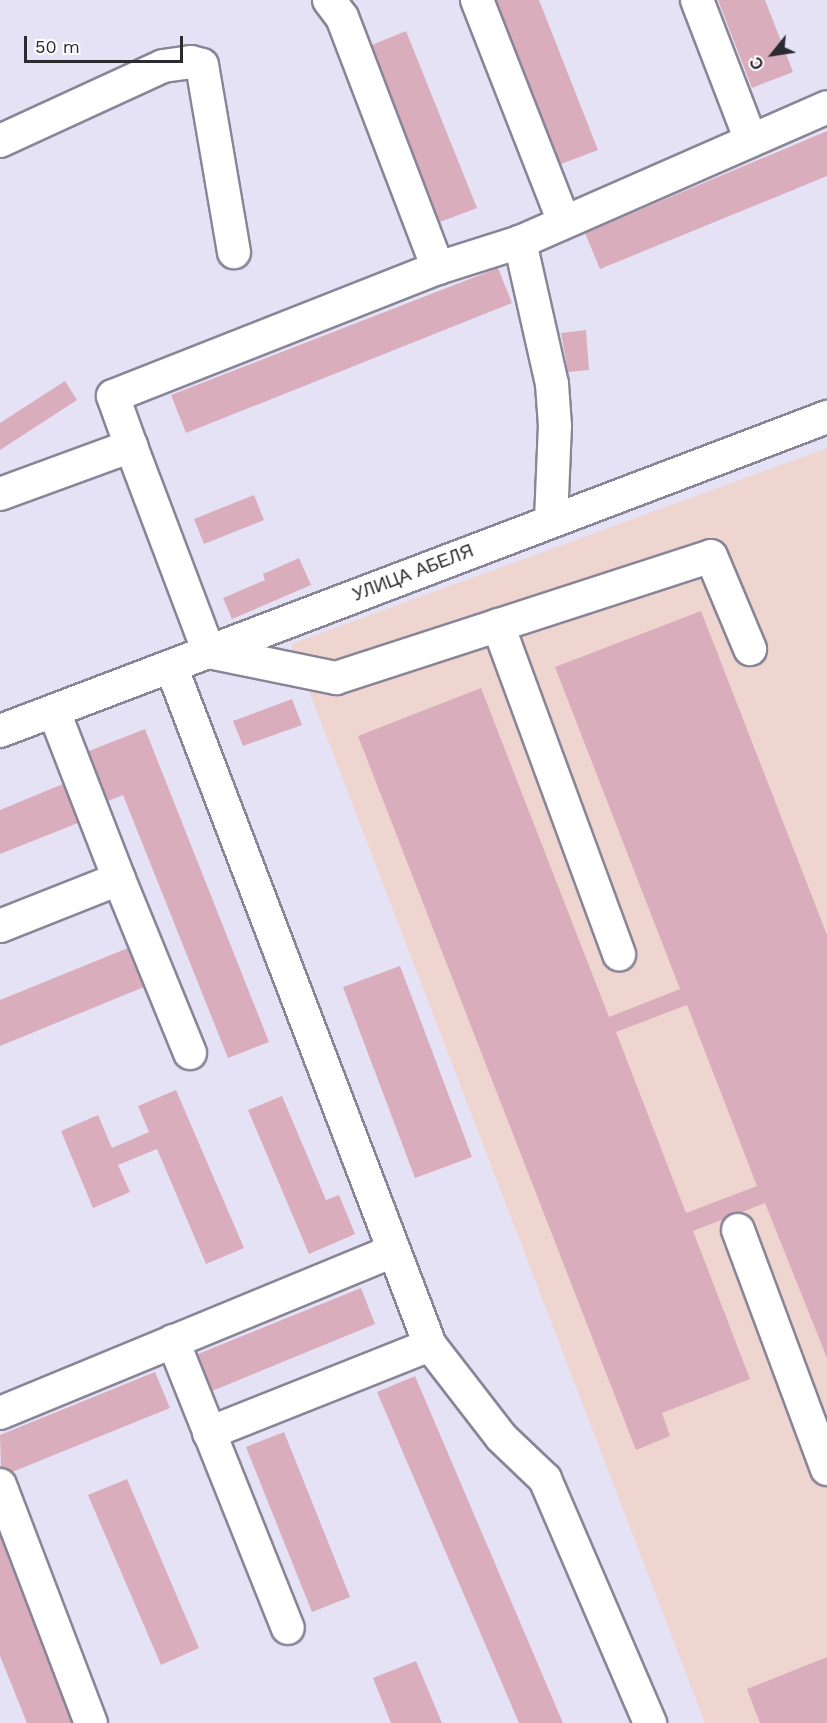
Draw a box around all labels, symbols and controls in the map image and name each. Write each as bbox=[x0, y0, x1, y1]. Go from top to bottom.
scale bar bbox=[27, 24, 186, 62]
north arrow bbox=[743, 24, 803, 84]
text: 50 m bbox=[35, 36, 80, 57]
text: С bbox=[746, 53, 768, 73]
street label: УЛИЦА АБЕЛЯ bbox=[350, 540, 476, 606]

